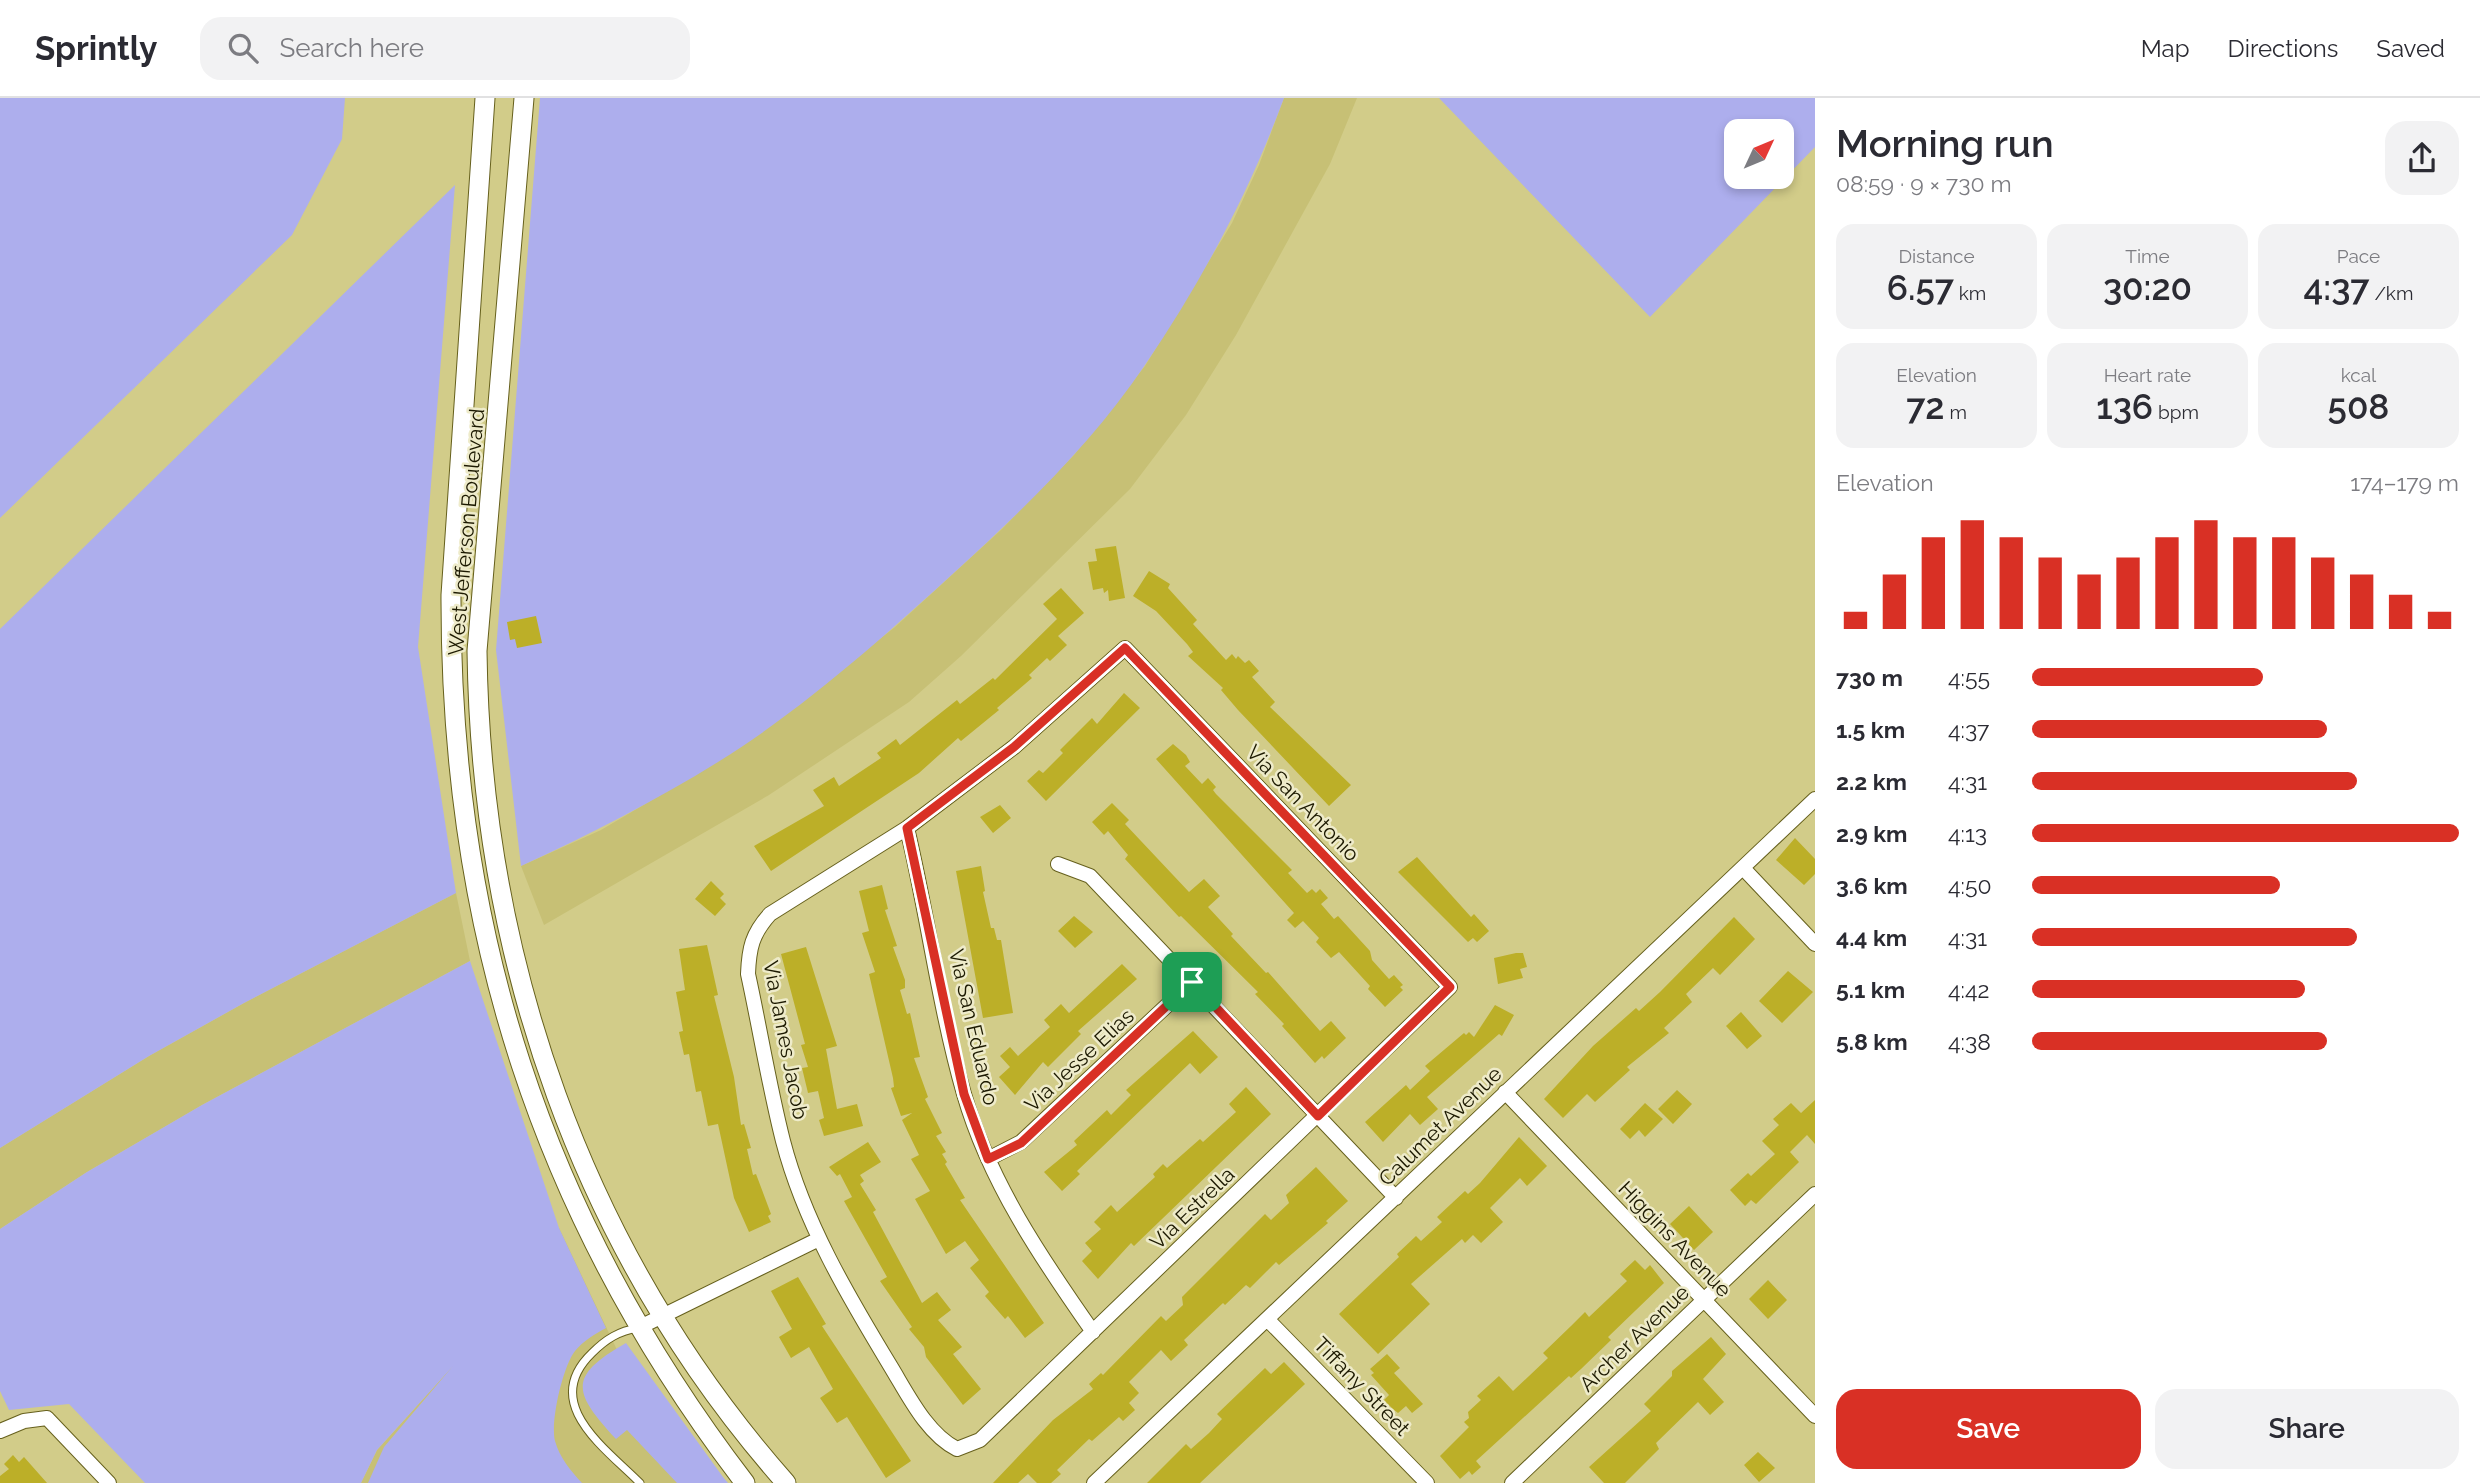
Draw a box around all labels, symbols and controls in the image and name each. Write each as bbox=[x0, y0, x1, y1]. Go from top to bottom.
search box bbox=[200, 17, 690, 80]
text: Sprintly bbox=[35, 29, 158, 68]
icon: search bbox=[224, 29, 262, 67]
text: Search here bbox=[280, 33, 424, 63]
text: Map bbox=[2141, 34, 2190, 63]
text: Directions bbox=[2228, 34, 2338, 63]
text: Saved bbox=[2376, 34, 2445, 63]
north arrow bbox=[1724, 119, 1794, 189]
map controls bbox=[1724, 119, 1794, 189]
text: Morning run bbox=[1836, 121, 2054, 166]
button: share bbox=[2385, 121, 2459, 195]
text: 08:59 · 9 × 730 m bbox=[1836, 170, 2012, 197]
text: Distance bbox=[1898, 245, 1975, 267]
text: Time bbox=[2125, 245, 2170, 267]
text: Pace bbox=[2337, 245, 2380, 267]
text: 6.57 bbox=[1887, 267, 1954, 308]
text: 30:20 bbox=[2103, 267, 2192, 308]
text: 4:37 bbox=[2304, 267, 2370, 308]
text: km bbox=[1954, 282, 1986, 304]
text: /km bbox=[2370, 282, 2413, 304]
text: Elevation bbox=[1896, 364, 1977, 386]
text: Heart rate bbox=[2104, 364, 2191, 386]
text: kcal bbox=[2341, 364, 2376, 386]
text: 72 bbox=[1906, 386, 1945, 427]
text: 136 bbox=[2096, 386, 2153, 427]
text: 508 bbox=[2328, 386, 2389, 427]
text: m bbox=[1945, 401, 1967, 423]
text: bpm bbox=[2153, 401, 2199, 423]
street label: West Jefferson Boulevard bbox=[443, 407, 489, 657]
text: Elevation bbox=[1836, 469, 1934, 496]
text: 174–179 m bbox=[2350, 469, 2459, 496]
text: 730 m bbox=[1836, 664, 1903, 691]
text: 4:55 bbox=[1948, 664, 1990, 691]
text: 1.5 km bbox=[1836, 716, 1905, 743]
text: 4:37 bbox=[1948, 716, 1989, 743]
street label: Via San Antonio bbox=[1241, 740, 1365, 866]
text: 2.2 km bbox=[1836, 768, 1907, 795]
text: 4:31 bbox=[1948, 768, 1987, 795]
text: 2.9 km bbox=[1836, 820, 1907, 847]
text: 4:13 bbox=[1948, 820, 1987, 847]
text: 3.6 km bbox=[1836, 872, 1908, 899]
text: 4:50 bbox=[1948, 872, 1992, 899]
text: 4.4 km bbox=[1836, 924, 1907, 951]
text: 4:31 bbox=[1948, 924, 1987, 951]
street label: Via San Eduardo bbox=[944, 946, 1004, 1108]
pin bbox=[1162, 952, 1222, 1012]
street label: Via James Jacob bbox=[758, 958, 814, 1122]
icon: arrive bbox=[1173, 963, 1211, 1001]
text: 5.1 km bbox=[1836, 976, 1905, 1003]
text: 4:42 bbox=[1948, 976, 1989, 1003]
street label: Via Jesse Elias bbox=[1019, 1003, 1139, 1117]
text: 5.8 km bbox=[1836, 1028, 1908, 1055]
text: 4:38 bbox=[1948, 1028, 1991, 1055]
street label: Calumet Avenue bbox=[1373, 1061, 1507, 1191]
street label: Via Estrella bbox=[1145, 1162, 1239, 1254]
street label: Higgins Avenue bbox=[1613, 1176, 1737, 1302]
street label: Archer Avenue bbox=[1574, 1279, 1694, 1397]
street label: Tiffany Street bbox=[1309, 1331, 1415, 1441]
button: Save bbox=[1836, 1389, 2141, 1469]
button: Share bbox=[2155, 1389, 2459, 1469]

